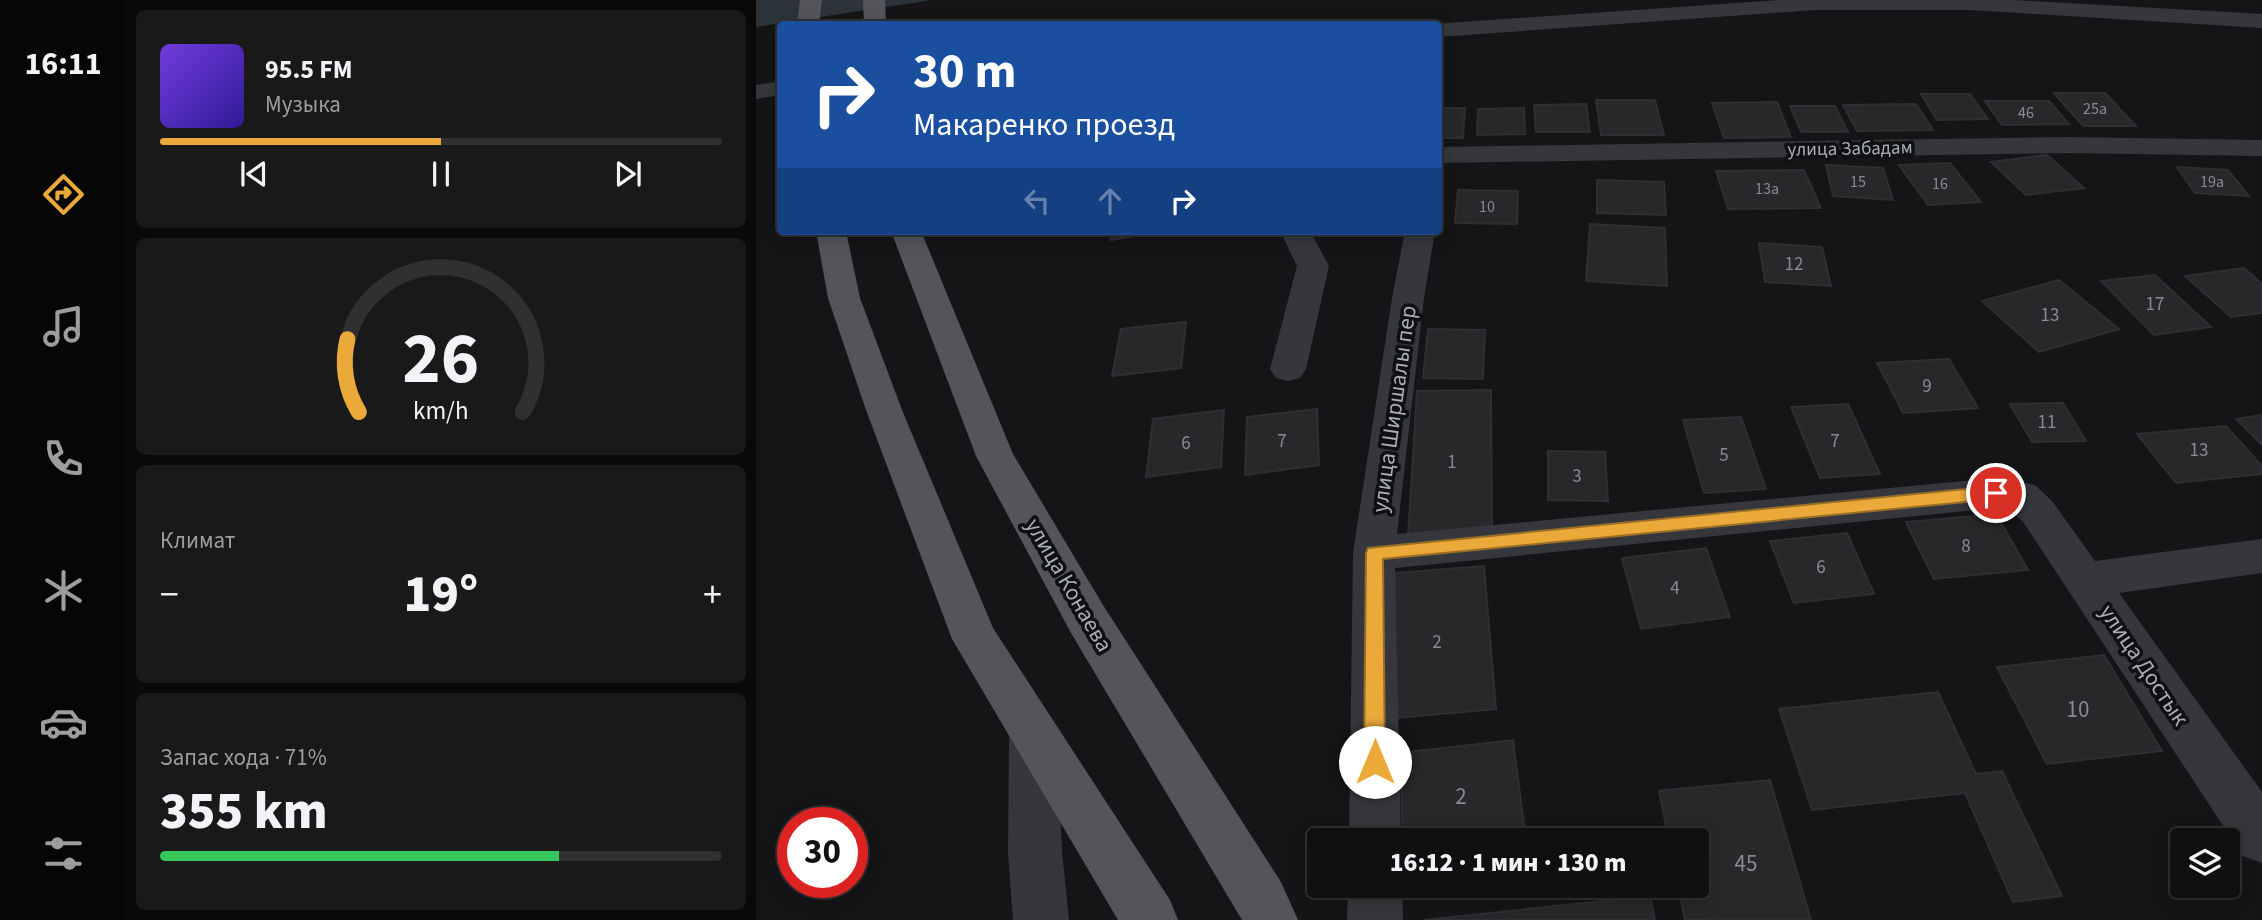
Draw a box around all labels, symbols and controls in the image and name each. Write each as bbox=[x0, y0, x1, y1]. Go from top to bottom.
text: 30 m bbox=[913, 37, 1017, 107]
text: 16:11 bbox=[24, 41, 102, 87]
icon: right bbox=[798, 49, 889, 140]
text: 95.5 FM bbox=[265, 51, 353, 88]
text: Музыка bbox=[265, 88, 341, 121]
house number: 25а bbox=[2083, 98, 2107, 120]
text: Макаренко проезд bbox=[913, 102, 1175, 148]
house number: 46 bbox=[2018, 102, 2034, 124]
street label: улица Забадам bbox=[1787, 134, 1913, 164]
icon: previous bbox=[235, 155, 273, 193]
icon: pause bbox=[422, 155, 460, 193]
icon: next bbox=[609, 155, 647, 193]
icon: directions bbox=[39, 170, 88, 219]
house number: 15 bbox=[1850, 171, 1866, 193]
house number: 19а bbox=[2200, 171, 2224, 193]
house number: 16 bbox=[1932, 173, 1948, 195]
house number: 13а bbox=[1755, 178, 1779, 200]
icon: left bbox=[1018, 182, 1056, 220]
icon: ahead bbox=[1091, 182, 1129, 220]
icon: right bbox=[1164, 182, 1202, 220]
house number: 10 bbox=[1479, 196, 1495, 218]
house number: 12 bbox=[1785, 251, 1803, 278]
house number: 17 bbox=[2146, 291, 2164, 318]
icon: music bbox=[39, 302, 88, 351]
house number: 13 bbox=[2041, 302, 2059, 329]
street label: улица Ширшалы пер bbox=[1363, 303, 1425, 515]
text: 26 bbox=[403, 308, 479, 412]
house number: 9 bbox=[1922, 373, 1932, 400]
text: km/h bbox=[413, 393, 469, 429]
house number: 11 bbox=[2038, 409, 2056, 436]
house number: 7 bbox=[1277, 428, 1287, 455]
house number: 7 bbox=[1830, 428, 1840, 455]
house number: 6 bbox=[1181, 430, 1191, 457]
icon: phone bbox=[39, 434, 88, 483]
house number: 13 bbox=[2190, 437, 2208, 464]
house number: 5 bbox=[1719, 442, 1729, 469]
house number: 1 bbox=[1447, 449, 1457, 476]
house number: 3 bbox=[1572, 463, 1582, 490]
pin bbox=[1966, 463, 2026, 523]
icon: arrive bbox=[1977, 474, 2015, 512]
street label: улица Конаева bbox=[1017, 512, 1121, 658]
text: Климат bbox=[160, 524, 235, 557]
house number: 8 bbox=[1961, 533, 1971, 560]
house number: 6 bbox=[1816, 554, 1826, 581]
text: 19° bbox=[404, 558, 478, 632]
icon: climate bbox=[39, 566, 88, 615]
text: − bbox=[160, 568, 179, 622]
text: + bbox=[703, 568, 722, 622]
house number: 4 bbox=[1670, 575, 1680, 602]
street label: улица Достык bbox=[2091, 598, 2197, 733]
house number: 2 bbox=[1432, 629, 1442, 656]
house number: 10 bbox=[2067, 693, 2089, 726]
icon: car bbox=[39, 698, 88, 747]
position arrow bbox=[1338, 725, 1412, 799]
text: Запас хода · 71% bbox=[160, 741, 327, 774]
text: 355 km bbox=[160, 775, 328, 849]
house number: 2 bbox=[1455, 780, 1467, 813]
speed limit sign: 30 bbox=[777, 807, 868, 898]
map controls bbox=[2170, 828, 2240, 898]
button: layers bbox=[2170, 828, 2240, 898]
icon: filters bbox=[39, 829, 88, 878]
text: 16:12 · 1 мин · 130 m bbox=[1390, 844, 1626, 881]
house number: 45 bbox=[1735, 847, 1757, 880]

